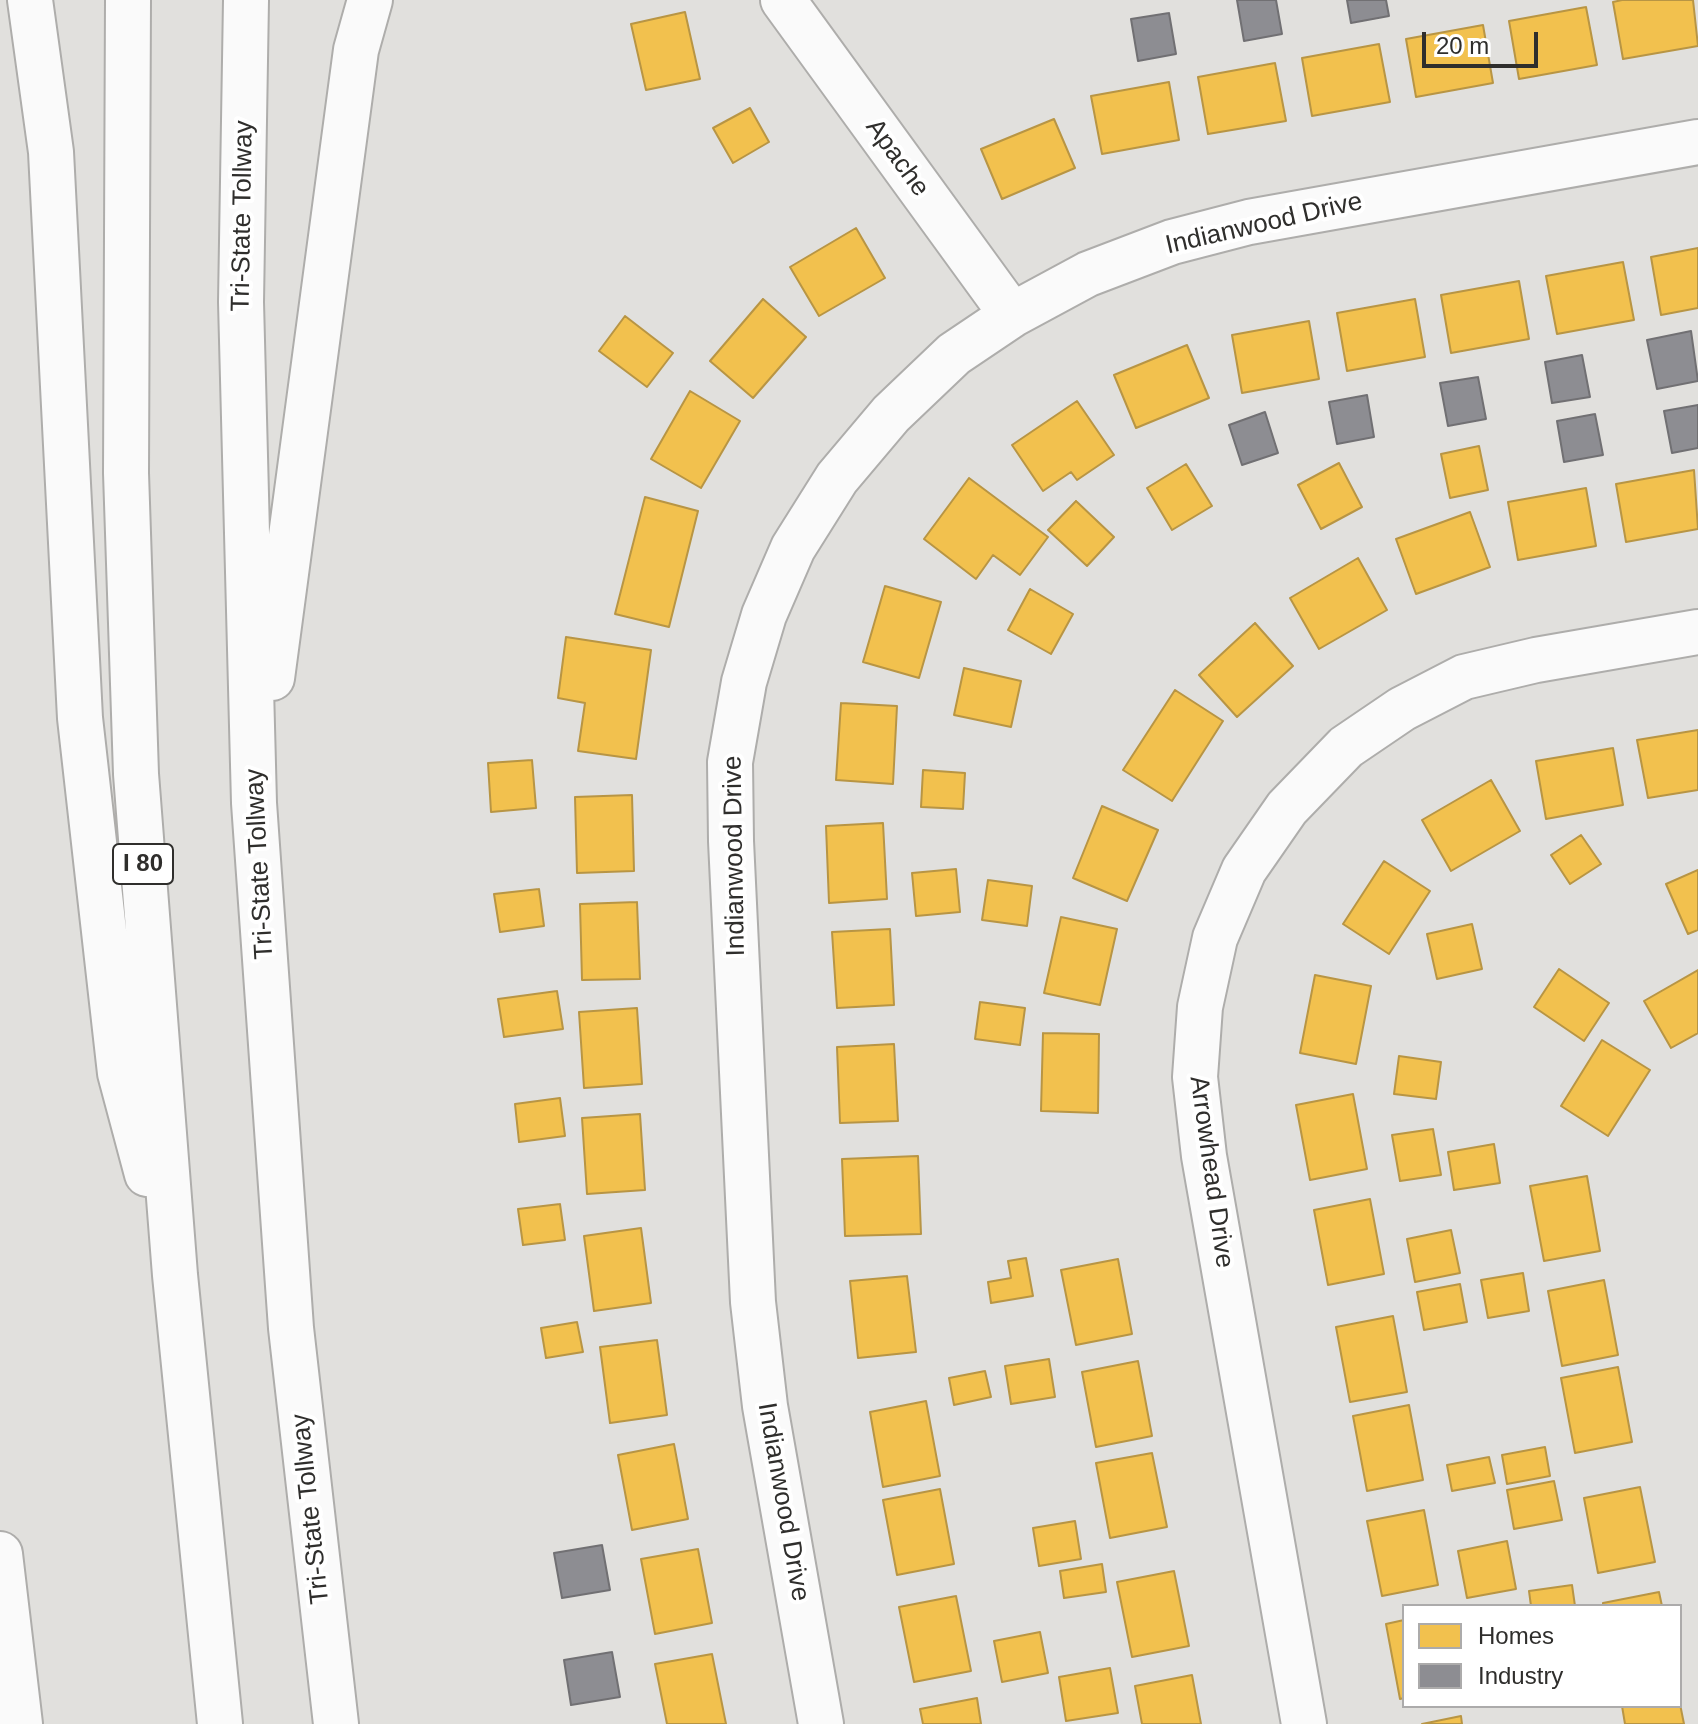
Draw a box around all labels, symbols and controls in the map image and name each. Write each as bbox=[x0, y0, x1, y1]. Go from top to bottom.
scale bar bbox=[1426, 16, 1542, 66]
text: 20 m bbox=[1436, 32, 1489, 59]
street label: Apache bbox=[858, 113, 936, 203]
street label: Tri-State Tollway bbox=[226, 120, 260, 312]
street label: Indianwood Drive bbox=[1163, 186, 1365, 262]
street label: Indianwood Drive bbox=[718, 755, 752, 957]
street label: Tri-State Tollway bbox=[239, 768, 281, 960]
road number: I 80 bbox=[113, 844, 173, 884]
street label: Arrowhead Drive bbox=[1182, 1074, 1240, 1270]
street label: Indianwood Drive bbox=[750, 1400, 816, 1604]
street label: Tri-State Tollway bbox=[285, 1412, 337, 1606]
legend bbox=[1402, 1604, 1682, 1708]
text: Homes bbox=[1478, 1622, 1554, 1649]
text: Industry bbox=[1478, 1662, 1563, 1689]

